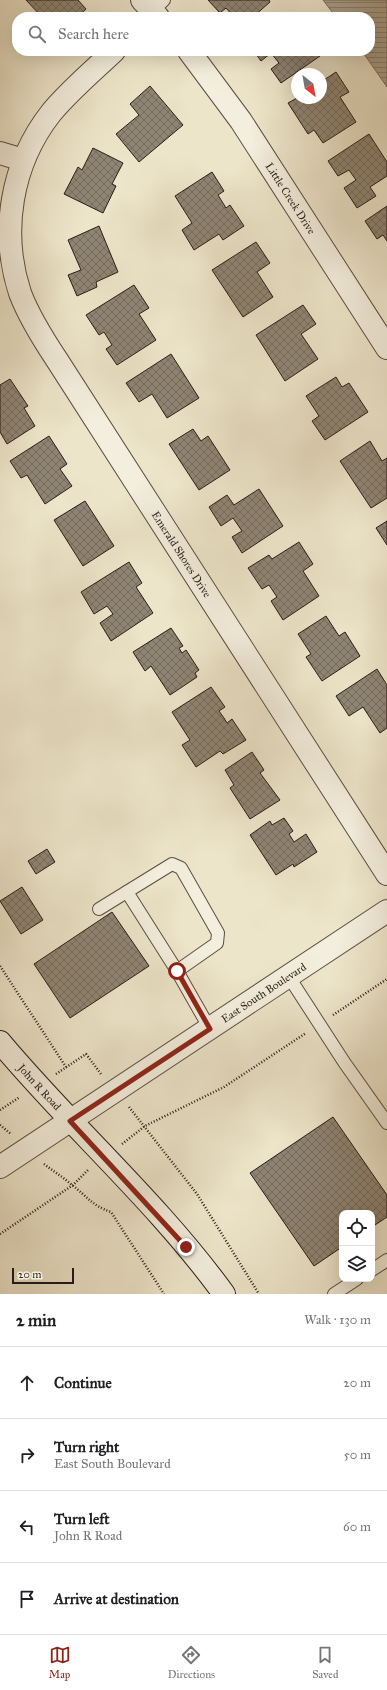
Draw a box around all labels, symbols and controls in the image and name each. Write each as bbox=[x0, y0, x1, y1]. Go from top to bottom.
search box bbox=[12, 12, 375, 56]
icon: search bbox=[26, 23, 48, 45]
text: Search here bbox=[58, 25, 129, 43]
north arrow bbox=[291, 68, 327, 104]
street label: Little Creek Drive bbox=[263, 160, 319, 237]
street label: Emerald Shores Drive bbox=[149, 509, 214, 600]
street label: East South Boulevard bbox=[219, 960, 309, 1025]
route start bbox=[168, 962, 186, 980]
street label: John R Road bbox=[14, 1060, 64, 1113]
map controls bbox=[339, 1210, 375, 1282]
button: locate bbox=[339, 1210, 375, 1246]
route end bbox=[177, 1238, 195, 1256]
button: layers bbox=[339, 1246, 375, 1282]
scale bar bbox=[12, 1266, 74, 1285]
text: 20 m bbox=[18, 1268, 41, 1281]
text: 2 min bbox=[16, 1310, 56, 1331]
text: Walk · 130 m bbox=[304, 1312, 371, 1328]
icon: ahead bbox=[16, 1372, 38, 1394]
text: Continue bbox=[54, 1374, 112, 1392]
text: 20 m bbox=[343, 1375, 371, 1391]
text: Turn right bbox=[54, 1438, 119, 1456]
icon: right bbox=[16, 1444, 38, 1466]
text: 50 m bbox=[344, 1447, 371, 1463]
text: East South Boulevard bbox=[54, 1456, 171, 1472]
text: Turn left bbox=[54, 1510, 110, 1528]
icon: left bbox=[16, 1516, 38, 1538]
text: 60 m bbox=[343, 1519, 371, 1535]
text: John R Road bbox=[54, 1528, 122, 1544]
icon: arrive bbox=[16, 1588, 38, 1610]
text: Arrive at destination bbox=[54, 1590, 179, 1608]
tab: Map bbox=[49, 1644, 71, 1681]
tab: Directions bbox=[168, 1644, 215, 1681]
tab: Saved bbox=[312, 1644, 338, 1681]

